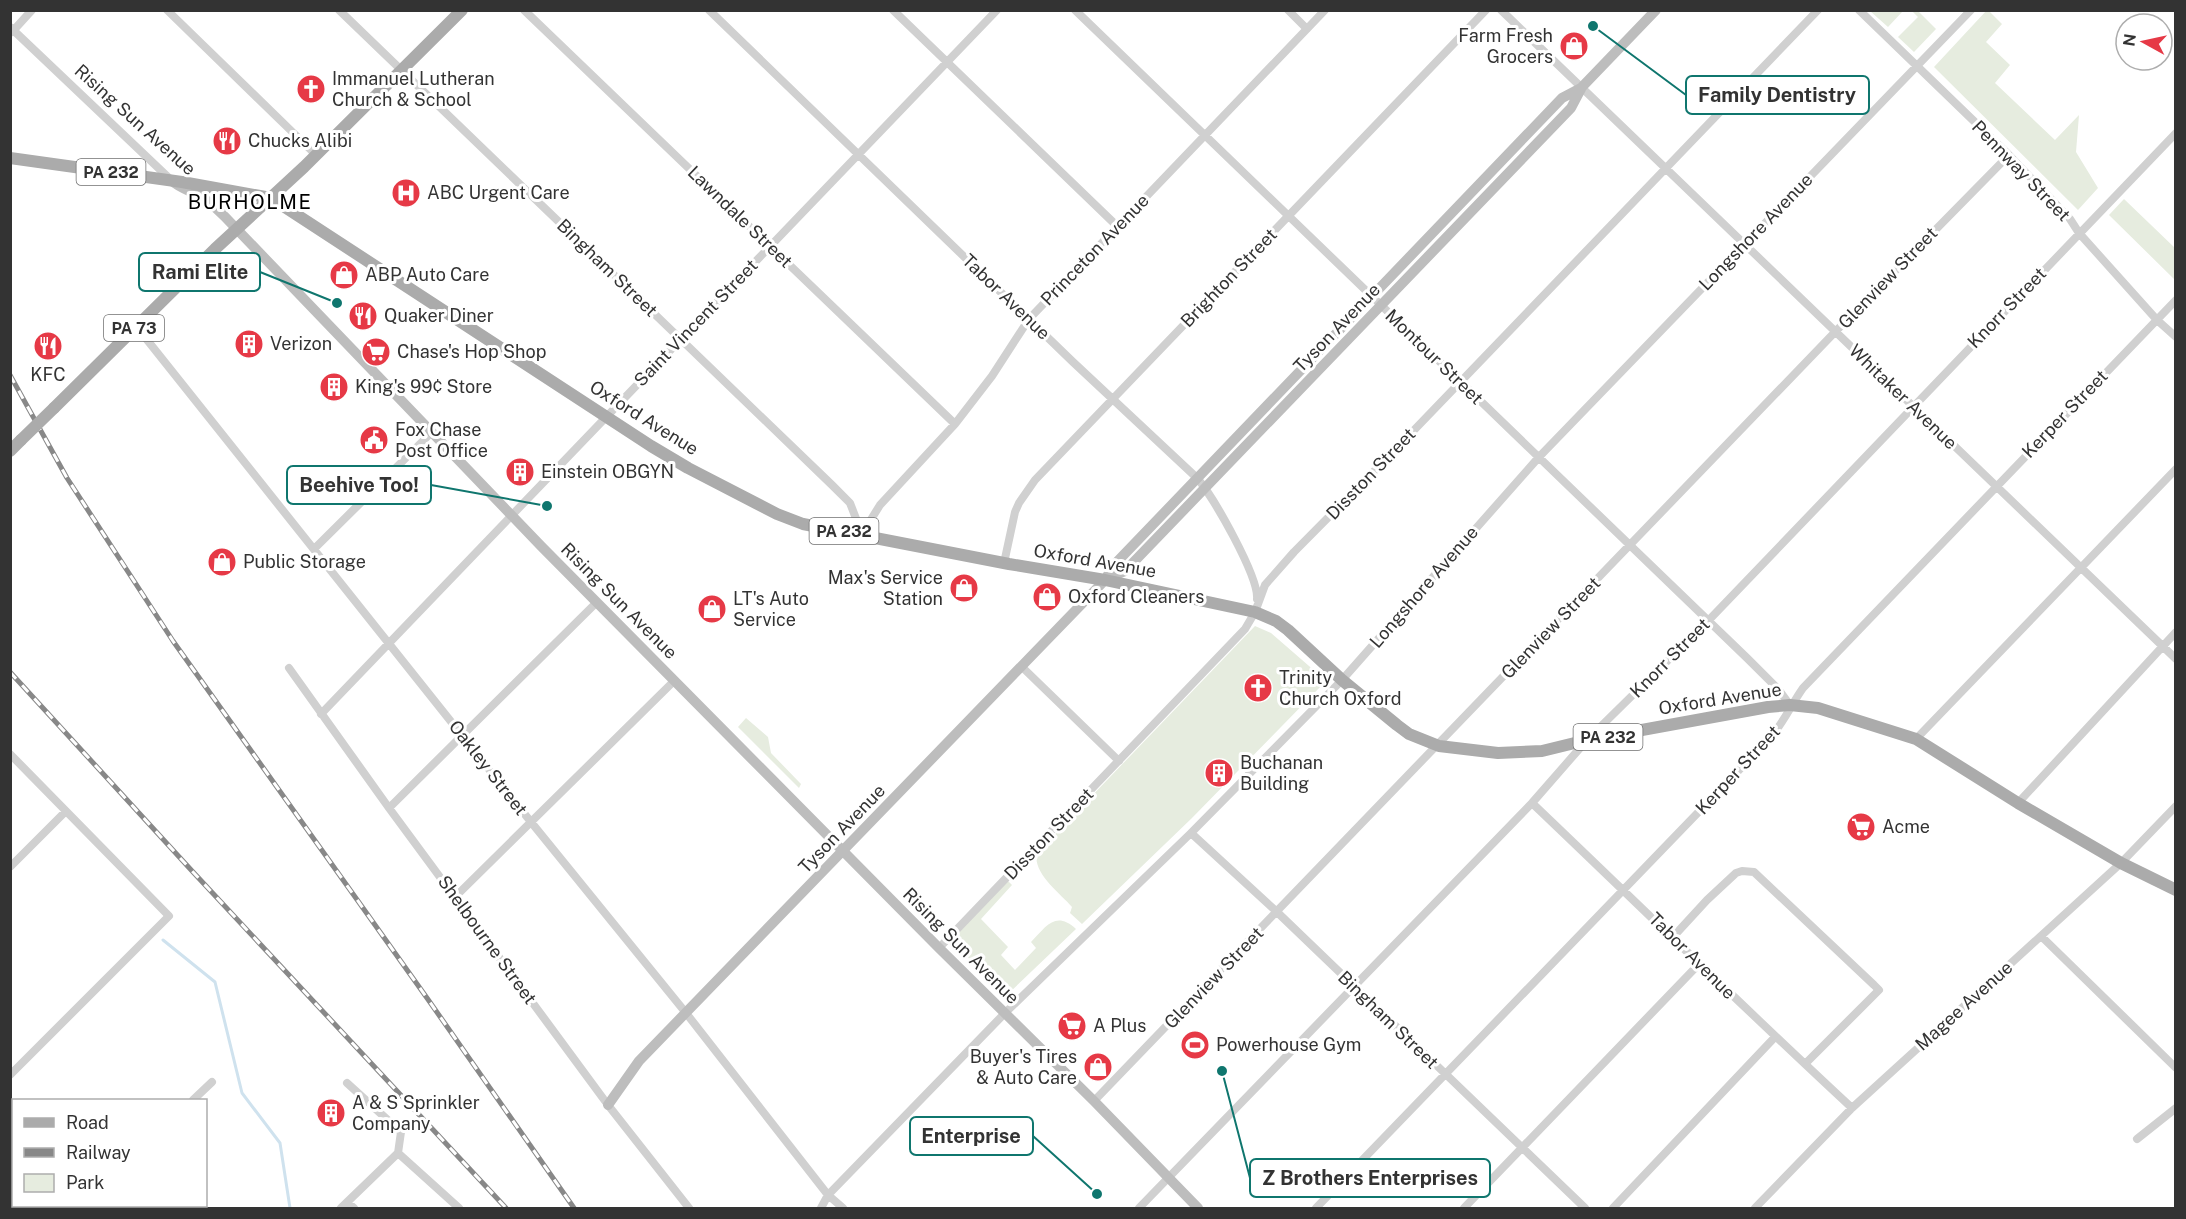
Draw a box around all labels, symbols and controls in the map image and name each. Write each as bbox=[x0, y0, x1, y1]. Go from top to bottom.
north arrow bbox=[2114, 12, 2174, 72]
place label: Farm Fresh Grocers bbox=[1458, 25, 1553, 67]
shop icon: Farm Fresh Grocers bbox=[1558, 30, 1590, 62]
text: N bbox=[2119, 32, 2140, 48]
street label: Rising Sun Avenue bbox=[71, 60, 200, 179]
place label: Immanuel Lutheran Church & School bbox=[332, 68, 495, 110]
church icon: Immanuel Lutheran Church & School bbox=[295, 73, 327, 105]
callout: Family Dentistry bbox=[1686, 76, 1869, 114]
text: Family Dentistry bbox=[1698, 83, 1856, 107]
street label: Pennway Street bbox=[1968, 116, 2075, 225]
restaurant icon: Chucks Alibi bbox=[211, 125, 243, 157]
place label: Chucks Alibi bbox=[248, 130, 352, 151]
road number: PA 232 bbox=[76, 159, 146, 185]
street label: Lawndale Street bbox=[684, 162, 797, 272]
street label: Longshore Avenue bbox=[1694, 169, 1817, 294]
hospital icon: ABC Urgent Care bbox=[390, 177, 422, 209]
place label: ABC Urgent Care bbox=[427, 182, 570, 203]
district label: BURHOLME bbox=[188, 190, 312, 214]
street label: Princeton Avenue bbox=[1036, 190, 1153, 310]
street label: Bingham Street bbox=[553, 215, 662, 321]
street label: Glenview Street bbox=[1834, 223, 1941, 333]
street label: Brighton Street bbox=[1176, 224, 1281, 331]
street label: Tabor Avenue bbox=[958, 250, 1055, 344]
callout: Rami Elite bbox=[139, 253, 260, 291]
street label: Saint Vincent Street bbox=[630, 255, 762, 391]
shop icon: ABP Auto Care bbox=[328, 259, 360, 291]
text: Rami Elite bbox=[152, 260, 248, 284]
street label: Knorr Street bbox=[1963, 263, 2050, 352]
place label: ABP Auto Care bbox=[365, 264, 489, 285]
street label: Tyson Avenue bbox=[1289, 279, 1384, 376]
restaurant icon: Quaker Diner bbox=[347, 300, 379, 332]
place label: Quaker Diner bbox=[384, 305, 494, 326]
street label: Montour Street bbox=[1381, 305, 1487, 408]
road number: PA 73 bbox=[104, 315, 164, 341]
building icon: Verizon bbox=[233, 328, 265, 360]
restaurant icon: KFC bbox=[32, 330, 64, 362]
place label: Verizon bbox=[270, 333, 332, 354]
supermarket icon: Chase's Hop Shop bbox=[360, 336, 392, 368]
street label: Whitaker Avenue bbox=[1845, 340, 1962, 454]
place label: Chase's Hop Shop bbox=[397, 341, 546, 362]
place label: KFC bbox=[30, 364, 66, 385]
street label: Kerper Street bbox=[2018, 365, 2112, 462]
building icon: King's 99¢ Store bbox=[318, 371, 350, 403]
place label: King's 99¢ Store bbox=[355, 376, 492, 397]
street label: Oxford Avenue bbox=[586, 376, 702, 459]
place label: Fox Chase Post Office bbox=[395, 419, 488, 461]
street label: Disston Street bbox=[1322, 423, 1420, 524]
public building icon: Fox Chase Post Office bbox=[358, 424, 390, 456]
building icon: Einstein OBGYN bbox=[504, 456, 536, 488]
place label: Einstein OBGYN bbox=[541, 461, 674, 482]
callout: Beehive Too! bbox=[287, 466, 431, 504]
text: Beehive Too! bbox=[299, 473, 419, 497]
road number: PA 232 bbox=[810, 518, 878, 544]
street label: Longshore Avenue bbox=[1365, 522, 1482, 652]
street label: Rising Sun Avenue bbox=[557, 538, 682, 663]
street label: Oxford Avenue bbox=[1032, 539, 1158, 582]
shop icon: Public Storage bbox=[206, 546, 238, 578]
place label: Public Storage bbox=[243, 551, 366, 572]
place label: Max's Service Station bbox=[828, 567, 943, 609]
shop icon: Max's Service Station bbox=[948, 572, 980, 604]
street label: Glenview Street bbox=[1497, 573, 1604, 683]
shop icon: Oxford Cleaners bbox=[1031, 581, 1063, 613]
place label: Oxford Cleaners bbox=[1068, 586, 1204, 607]
place label: LT's Auto Service bbox=[733, 588, 809, 630]
shop icon: LT's Auto Service bbox=[696, 593, 728, 625]
street label: Knorr Street bbox=[1625, 613, 1714, 702]
place label: Trinity Church Oxford bbox=[1279, 667, 1402, 709]
church icon: Trinity Church Oxford bbox=[1242, 672, 1274, 704]
street label: Oxford Avenue bbox=[1657, 678, 1783, 719]
street label: Oakley Street bbox=[445, 716, 532, 819]
street label: Kerper Street bbox=[1691, 721, 1784, 818]
road number: PA 232 bbox=[1574, 724, 1642, 750]
place label: Buchanan Building bbox=[1240, 752, 1323, 794]
building icon: Buchanan Building bbox=[1203, 757, 1235, 789]
street label: Tyson Avenue bbox=[794, 780, 889, 877]
street label: Disston Street bbox=[1000, 783, 1098, 884]
supermarket icon: Acme bbox=[1845, 811, 1877, 843]
place label: Acme bbox=[1882, 816, 1930, 837]
street label: Shelbourne Street bbox=[434, 871, 541, 1008]
street label: Rising Sun Avenue bbox=[899, 883, 1024, 1008]
street label: Tabor Avenue bbox=[1645, 908, 1740, 1003]
street label: Glenview Street bbox=[1160, 923, 1267, 1033]
street label: Magee Avenue bbox=[1911, 957, 2016, 1055]
street label: Bingham Street bbox=[1334, 967, 1443, 1073]
supermarket icon: A Plus bbox=[1056, 1010, 1088, 1042]
place label: A Plus bbox=[1093, 1015, 1146, 1036]
sports icon: Powerhouse Gym bbox=[1179, 1029, 1211, 1061]
place label: Powerhouse Gym bbox=[1216, 1034, 1361, 1055]
place label: Buyer's Tires & Auto Care bbox=[970, 1046, 1077, 1088]
shop icon: Buyer's Tires & Auto Care bbox=[1082, 1051, 1114, 1083]
place label: A & S Sprinkler Company bbox=[352, 1092, 480, 1134]
building icon: A & S Sprinkler Company bbox=[315, 1097, 347, 1129]
legend bbox=[12, 1099, 207, 1207]
text: Road bbox=[66, 1112, 109, 1133]
callout: Enterprise bbox=[910, 1117, 1033, 1155]
text: Enterprise bbox=[921, 1124, 1021, 1148]
text: Railway bbox=[66, 1142, 131, 1163]
callout: Z Brothers Enterprises bbox=[1250, 1159, 1490, 1197]
text: Z Brothers Enterprises bbox=[1262, 1166, 1478, 1190]
text: Park bbox=[66, 1172, 104, 1193]

